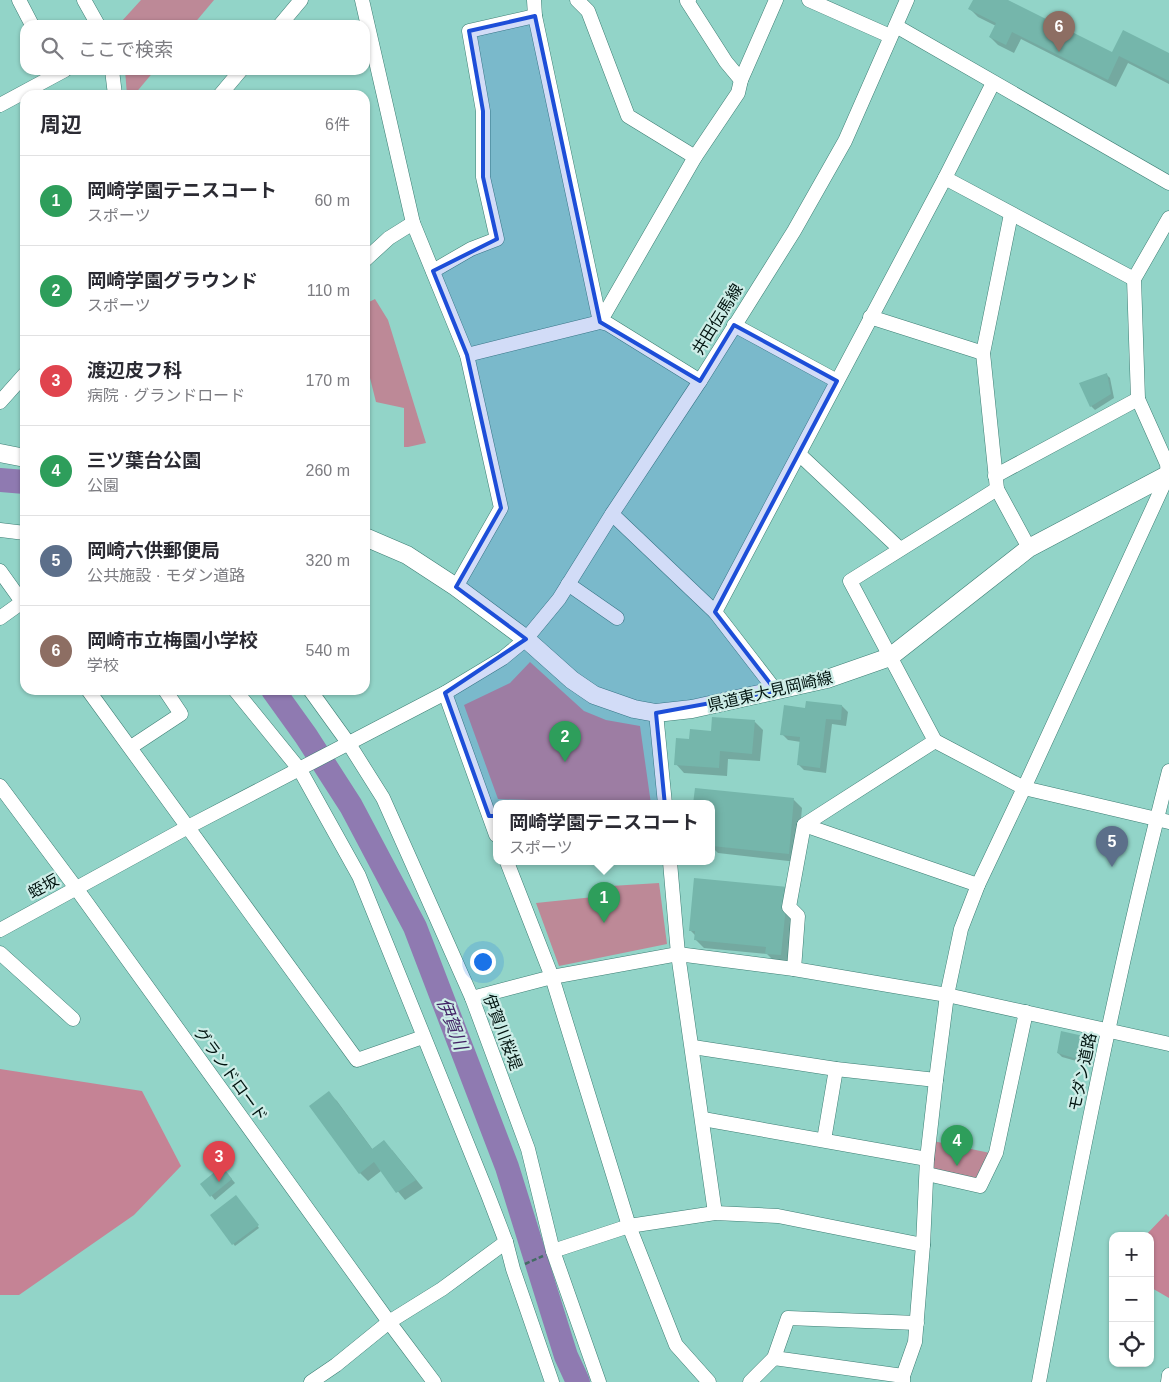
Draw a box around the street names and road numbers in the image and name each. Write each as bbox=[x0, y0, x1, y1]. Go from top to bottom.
street label: 井田伝馬線 bbox=[689, 281, 746, 358]
street label: 県道東大見岡崎線 bbox=[706, 669, 834, 714]
street label: 蛭坂 bbox=[25, 871, 61, 902]
street label: 伊賀川桜堤 bbox=[480, 992, 525, 1073]
street label: グランドロード bbox=[191, 1024, 270, 1125]
street label: モダン道路 bbox=[1066, 1031, 1099, 1113]

